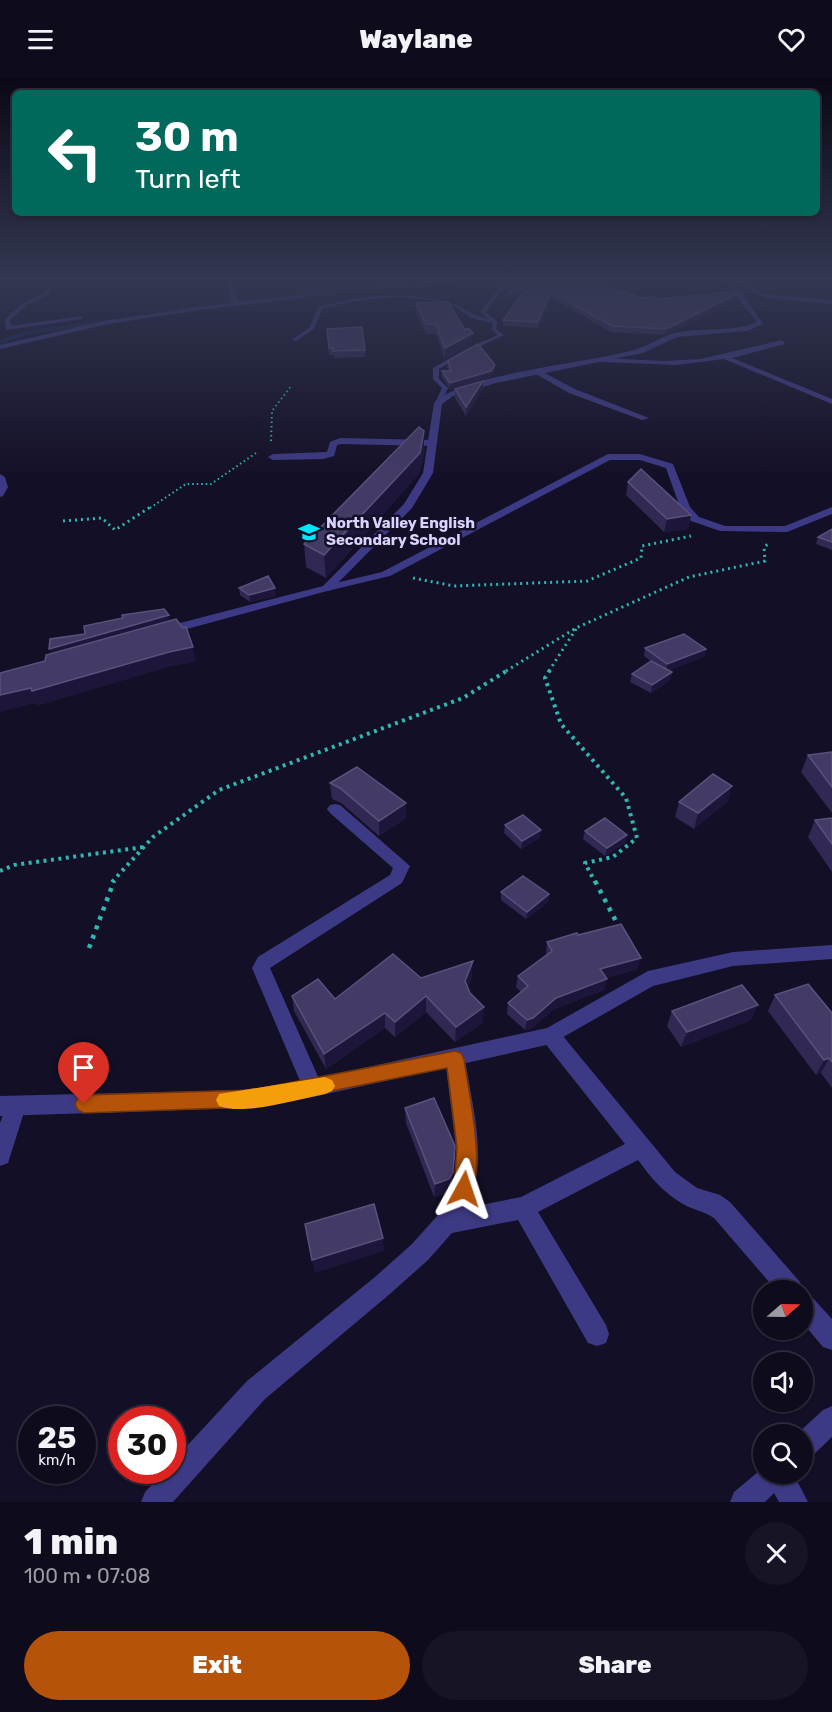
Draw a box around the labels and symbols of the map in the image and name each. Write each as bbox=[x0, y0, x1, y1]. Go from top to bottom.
place label: North Valley English Secondary School bbox=[326, 514, 475, 549]
school or university icon: North Valley English Secondary School bbox=[297, 520, 321, 544]
pin bbox=[58, 1042, 109, 1104]
position arrow bbox=[432, 1157, 496, 1221]
north arrow bbox=[753, 1280, 813, 1340]
speed limit sign: 30 bbox=[108, 1406, 186, 1484]

